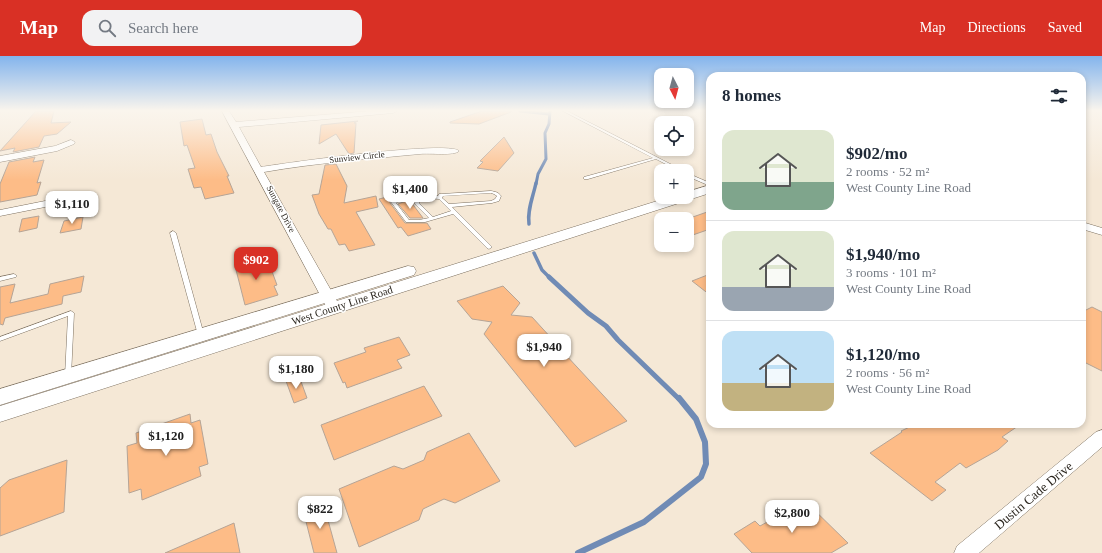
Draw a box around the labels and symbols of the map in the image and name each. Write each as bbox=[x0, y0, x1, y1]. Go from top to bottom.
north arrow bbox=[654, 68, 694, 108]
street label: Sunview Circle bbox=[329, 149, 385, 165]
pin: $1,400 bbox=[377, 176, 443, 210]
street label: Sungate Drive bbox=[264, 184, 298, 234]
pin: $1,110 bbox=[39, 191, 105, 225]
pin: $902 bbox=[232, 247, 280, 281]
street label: West County Line Road bbox=[290, 283, 395, 327]
pin: $1,940 bbox=[511, 334, 577, 368]
pin: $1,180 bbox=[263, 356, 329, 390]
pin: $1,120 bbox=[133, 423, 199, 457]
street label: Dustin Cade Drive bbox=[991, 458, 1076, 532]
pin: $822 bbox=[296, 496, 344, 530]
pin: $2,800 bbox=[759, 500, 825, 534]

